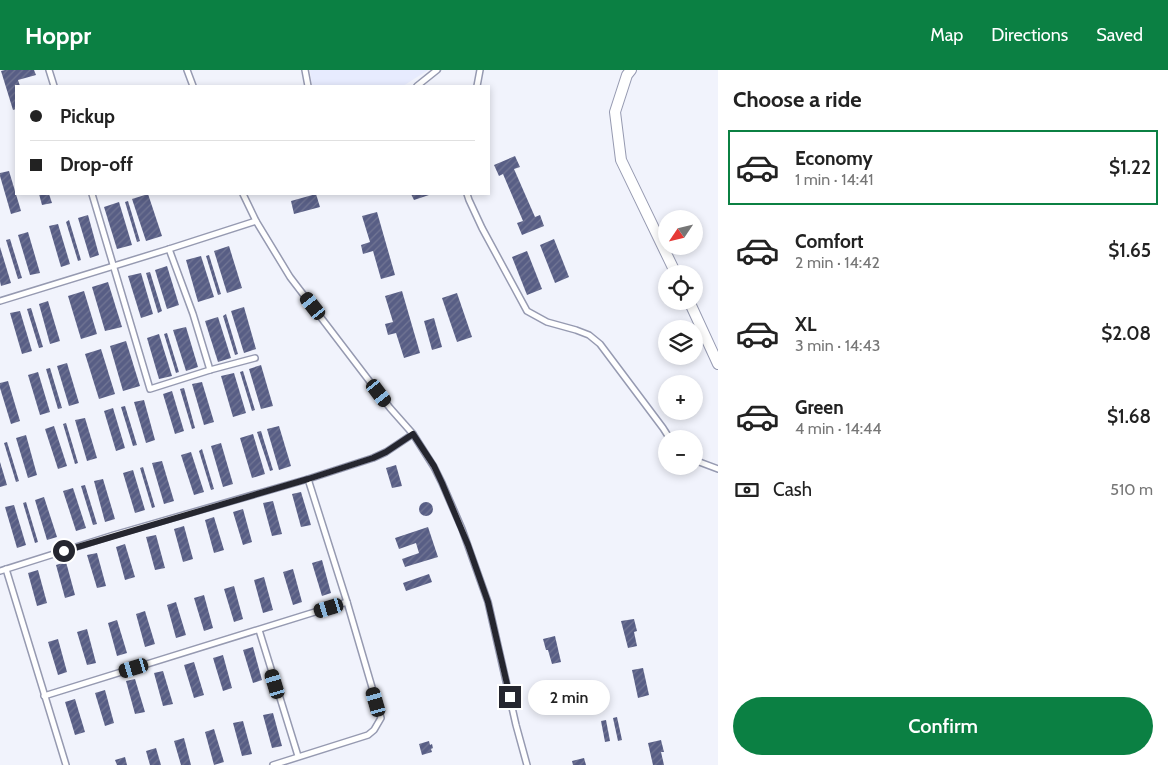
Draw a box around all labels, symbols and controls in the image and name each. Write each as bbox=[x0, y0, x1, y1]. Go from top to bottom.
text: Hoppr bbox=[25, 21, 91, 50]
text: Map bbox=[930, 24, 963, 46]
text: Directions bbox=[991, 24, 1068, 46]
text: Saved bbox=[1096, 24, 1143, 46]
text: Choose a ride bbox=[733, 86, 862, 113]
text: Pickup bbox=[60, 105, 115, 128]
icon: car bbox=[735, 145, 780, 190]
text: Economy bbox=[795, 147, 873, 170]
text: Drop-off bbox=[60, 153, 133, 176]
text: $1.22 bbox=[1109, 156, 1151, 179]
text: 1 min · 14:41 bbox=[795, 170, 873, 189]
north arrow bbox=[658, 210, 702, 255]
map controls bbox=[658, 210, 703, 475]
icon: car bbox=[735, 228, 780, 273]
text: Comfort bbox=[795, 230, 864, 253]
text: $1.65 bbox=[1108, 239, 1151, 262]
text: 2 min · 14:42 bbox=[795, 253, 880, 272]
button: locate bbox=[658, 265, 703, 310]
car bbox=[297, 290, 328, 322]
icon: car bbox=[735, 311, 780, 356]
text: XL bbox=[795, 313, 816, 336]
button: layers bbox=[658, 320, 703, 365]
text: $2.08 bbox=[1101, 322, 1151, 345]
text: 3 min · 14:43 bbox=[795, 336, 880, 355]
button: + bbox=[658, 375, 703, 420]
car bbox=[363, 377, 394, 409]
icon: car bbox=[735, 394, 780, 439]
text: Green bbox=[795, 396, 844, 419]
text: $1.68 bbox=[1107, 405, 1151, 428]
text: 4 min · 14:44 bbox=[795, 419, 882, 438]
button: − bbox=[658, 430, 703, 475]
icon: cash bbox=[733, 476, 761, 504]
text: Cash bbox=[773, 478, 812, 501]
text: 510 m bbox=[1110, 480, 1153, 499]
route start bbox=[53, 540, 75, 562]
car bbox=[312, 596, 345, 620]
car bbox=[117, 656, 150, 680]
car bbox=[263, 667, 286, 701]
callout: 2 min bbox=[528, 680, 610, 714]
car bbox=[364, 686, 387, 718]
route end bbox=[499, 686, 521, 708]
text: 2 min bbox=[550, 688, 588, 707]
button: Confirm bbox=[733, 697, 1153, 755]

